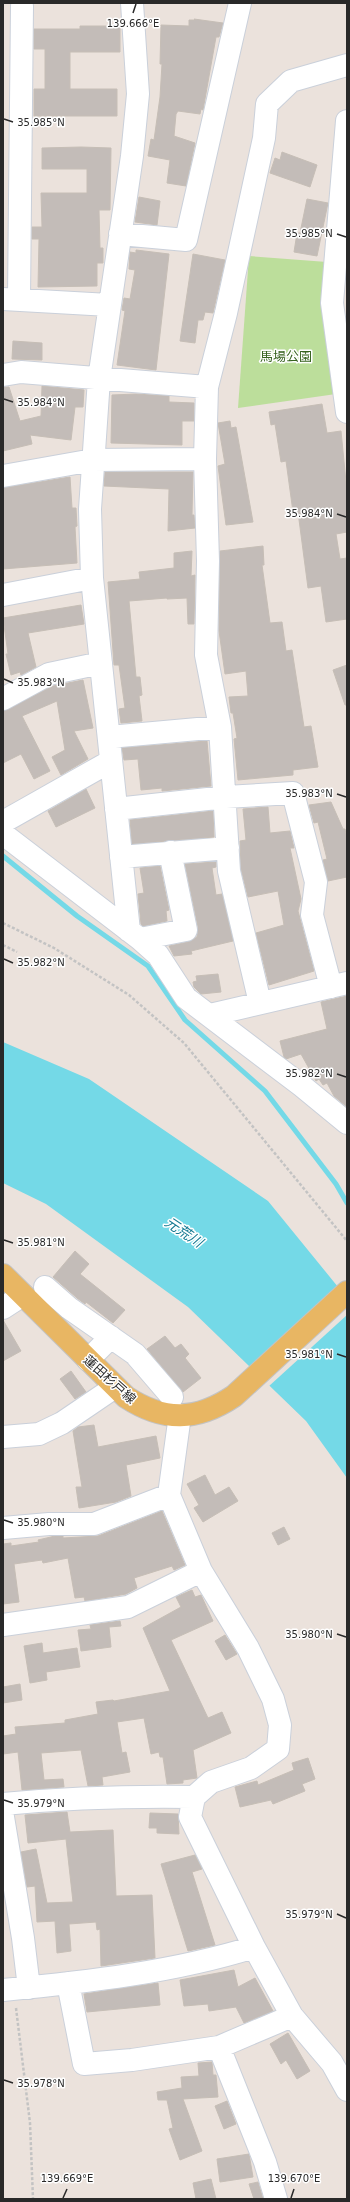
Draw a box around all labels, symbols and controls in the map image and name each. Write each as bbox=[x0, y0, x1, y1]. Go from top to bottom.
text: 139.666°E bbox=[107, 18, 159, 29]
text: 35.985°N bbox=[17, 117, 65, 128]
text: 35.985°N bbox=[285, 228, 333, 239]
park label: 馬場公園 bbox=[260, 349, 312, 364]
text: 35.984°N bbox=[17, 397, 65, 408]
text: 35.984°N bbox=[285, 508, 333, 519]
text: 35.983°N bbox=[17, 677, 65, 688]
text: 35.983°N bbox=[285, 788, 333, 799]
text: 35.982°N bbox=[17, 957, 65, 968]
text: 35.982°N bbox=[285, 1068, 333, 1079]
water label: 元荒川 bbox=[162, 1214, 208, 1251]
text: 35.981°N bbox=[17, 1237, 65, 1248]
text: 35.981°N bbox=[285, 1349, 333, 1360]
street label: 蓮田杉戸線 bbox=[80, 1352, 139, 1407]
text: 35.980°N bbox=[17, 1517, 65, 1528]
text: 35.980°N bbox=[285, 1629, 333, 1640]
text: 35.979°N bbox=[17, 1798, 65, 1809]
text: 35.979°N bbox=[285, 1909, 333, 1920]
text: 35.978°N bbox=[17, 2078, 65, 2089]
text: 139.669°E bbox=[41, 2173, 93, 2184]
text: 139.670°E bbox=[268, 2173, 320, 2184]

